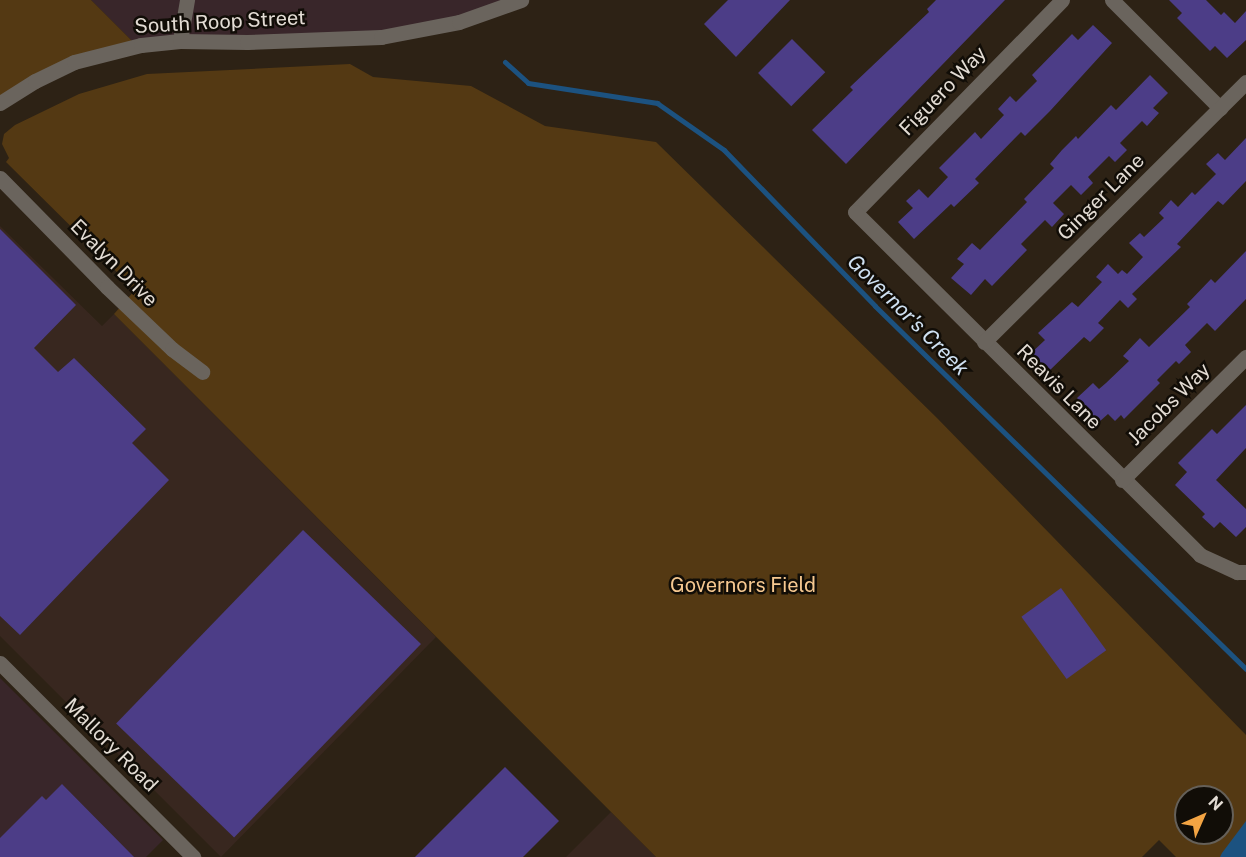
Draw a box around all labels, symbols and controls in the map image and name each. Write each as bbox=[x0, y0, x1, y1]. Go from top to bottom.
street label: South Roop Street bbox=[134, 6, 306, 38]
street label: Figuero Way bbox=[894, 41, 992, 141]
street label: Ginger Lane bbox=[1053, 149, 1149, 245]
street label: Evalyn Drive bbox=[65, 214, 163, 312]
water label: Governor's Creek bbox=[842, 249, 974, 381]
street label: Reavis Lane bbox=[1012, 340, 1106, 434]
street label: Jacobs Way bbox=[1123, 358, 1215, 450]
park label: Governors Field bbox=[670, 573, 816, 597]
street label: Mallory Road bbox=[59, 693, 163, 797]
north arrow bbox=[1174, 785, 1234, 845]
text: N bbox=[1205, 792, 1227, 814]

